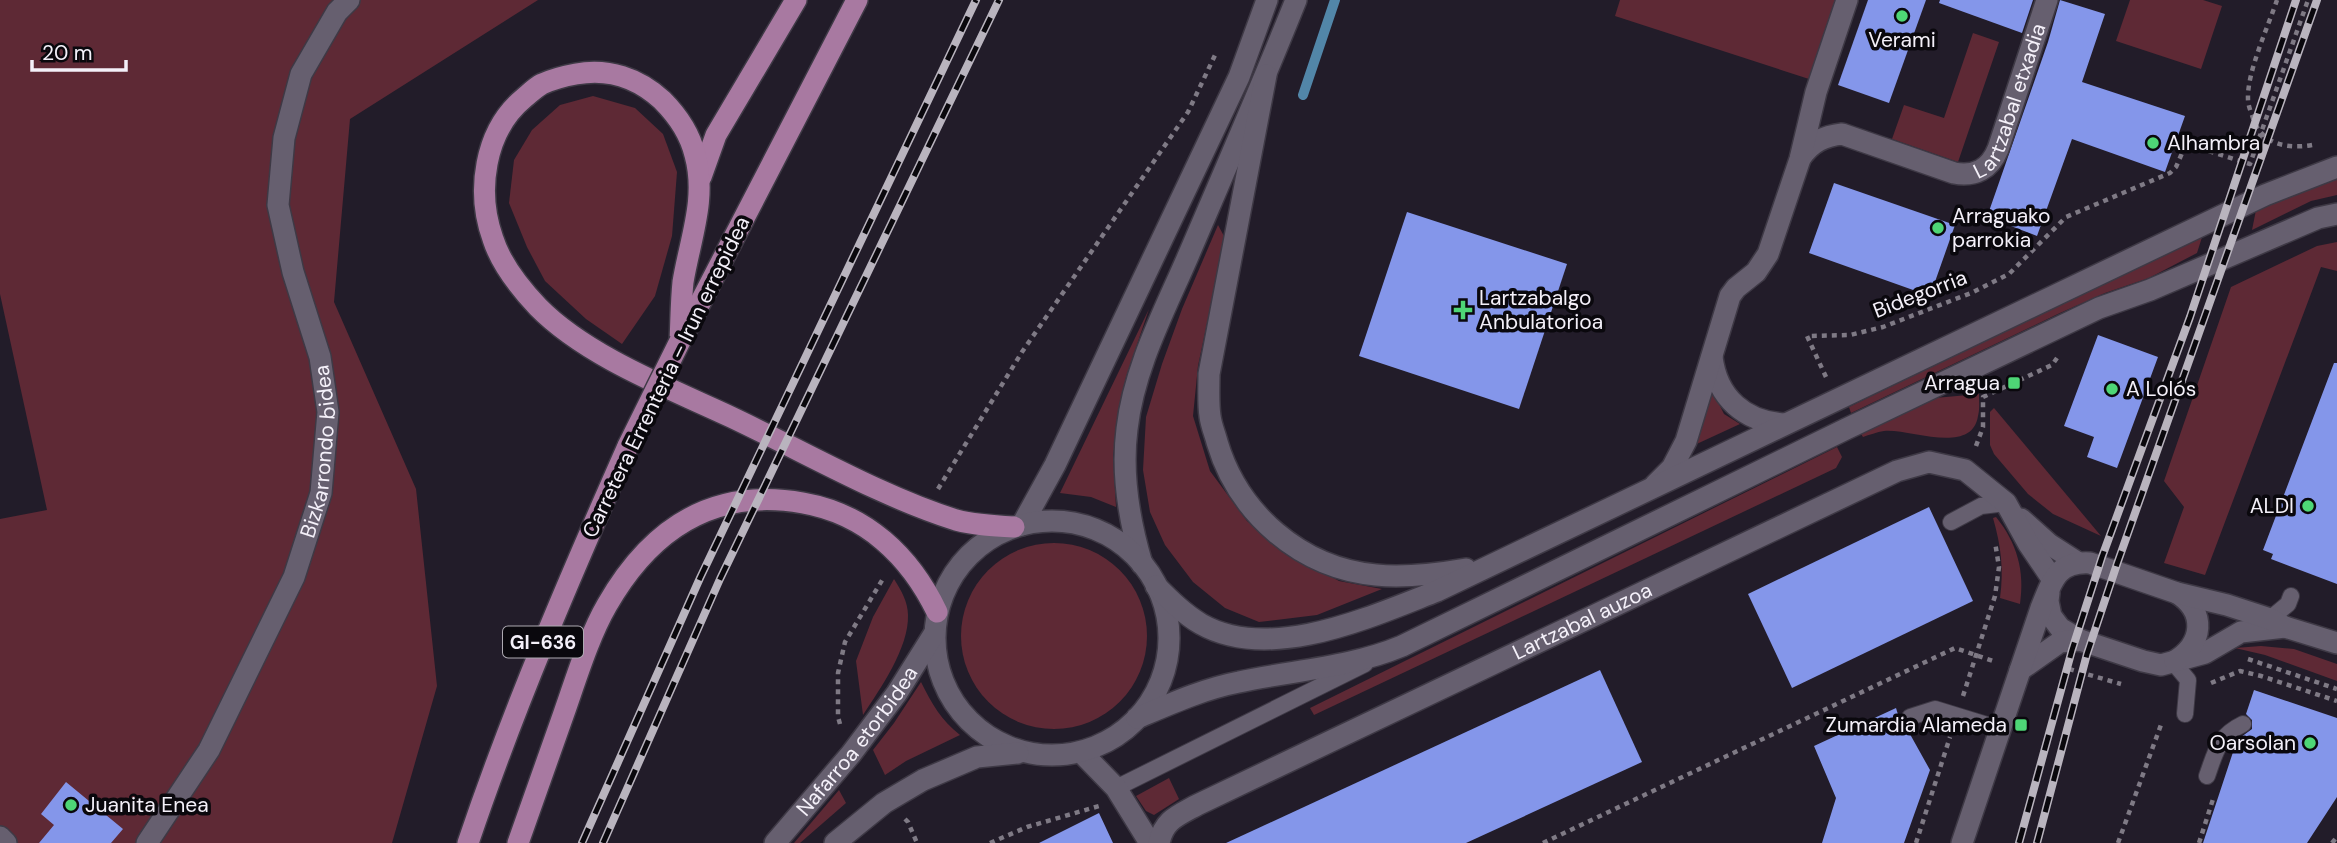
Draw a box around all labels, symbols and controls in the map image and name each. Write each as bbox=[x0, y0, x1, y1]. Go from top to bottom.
marker: Verami bbox=[1894, 8, 1910, 24]
street label: Lartzabal etxadia bbox=[1969, 20, 2052, 185]
place label: Verami bbox=[1868, 26, 1936, 54]
scale bar bbox=[32, 28, 126, 72]
text: 20 m bbox=[42, 39, 93, 67]
place label: Alhambra bbox=[2167, 129, 2260, 157]
marker: Alhambra bbox=[2145, 135, 2161, 151]
place label: Arraguako parrokia bbox=[1952, 202, 2050, 254]
street label: Carretera Errenteria – Irun errepidea bbox=[576, 212, 756, 542]
marker: Arraguako parrokia bbox=[1930, 220, 1946, 236]
street label: Bidegorria bbox=[1869, 263, 1971, 325]
place label: Lartzabalgo Anbulatorioa bbox=[1479, 284, 1603, 336]
marker: Lartzabalgo Anbulatorioa bbox=[1453, 300, 1473, 320]
street label: Bizkarrondo bidea bbox=[294, 363, 342, 541]
place label: Arragua bbox=[1924, 369, 2000, 397]
marker: Arragua bbox=[2006, 375, 2022, 391]
place label: A Lolós bbox=[2126, 375, 2196, 403]
marker: A Lolós bbox=[2104, 381, 2120, 397]
place label: ALDI bbox=[2250, 492, 2294, 520]
marker: ALDI bbox=[2300, 498, 2316, 514]
street label: Lartzabal auzoa bbox=[1508, 576, 1657, 666]
road number: GI-636 bbox=[503, 626, 583, 657]
street label: Nafarroa etorbidea bbox=[790, 661, 924, 822]
place label: Zumardia Alameda bbox=[1826, 711, 2007, 739]
marker: Zumardia Alameda bbox=[2013, 717, 2029, 733]
place label: Oarsolan bbox=[2209, 729, 2296, 757]
marker: Oarsolan bbox=[2302, 735, 2318, 751]
place label: Juanita Enea bbox=[85, 791, 209, 819]
marker: Juanita Enea bbox=[63, 797, 79, 813]

